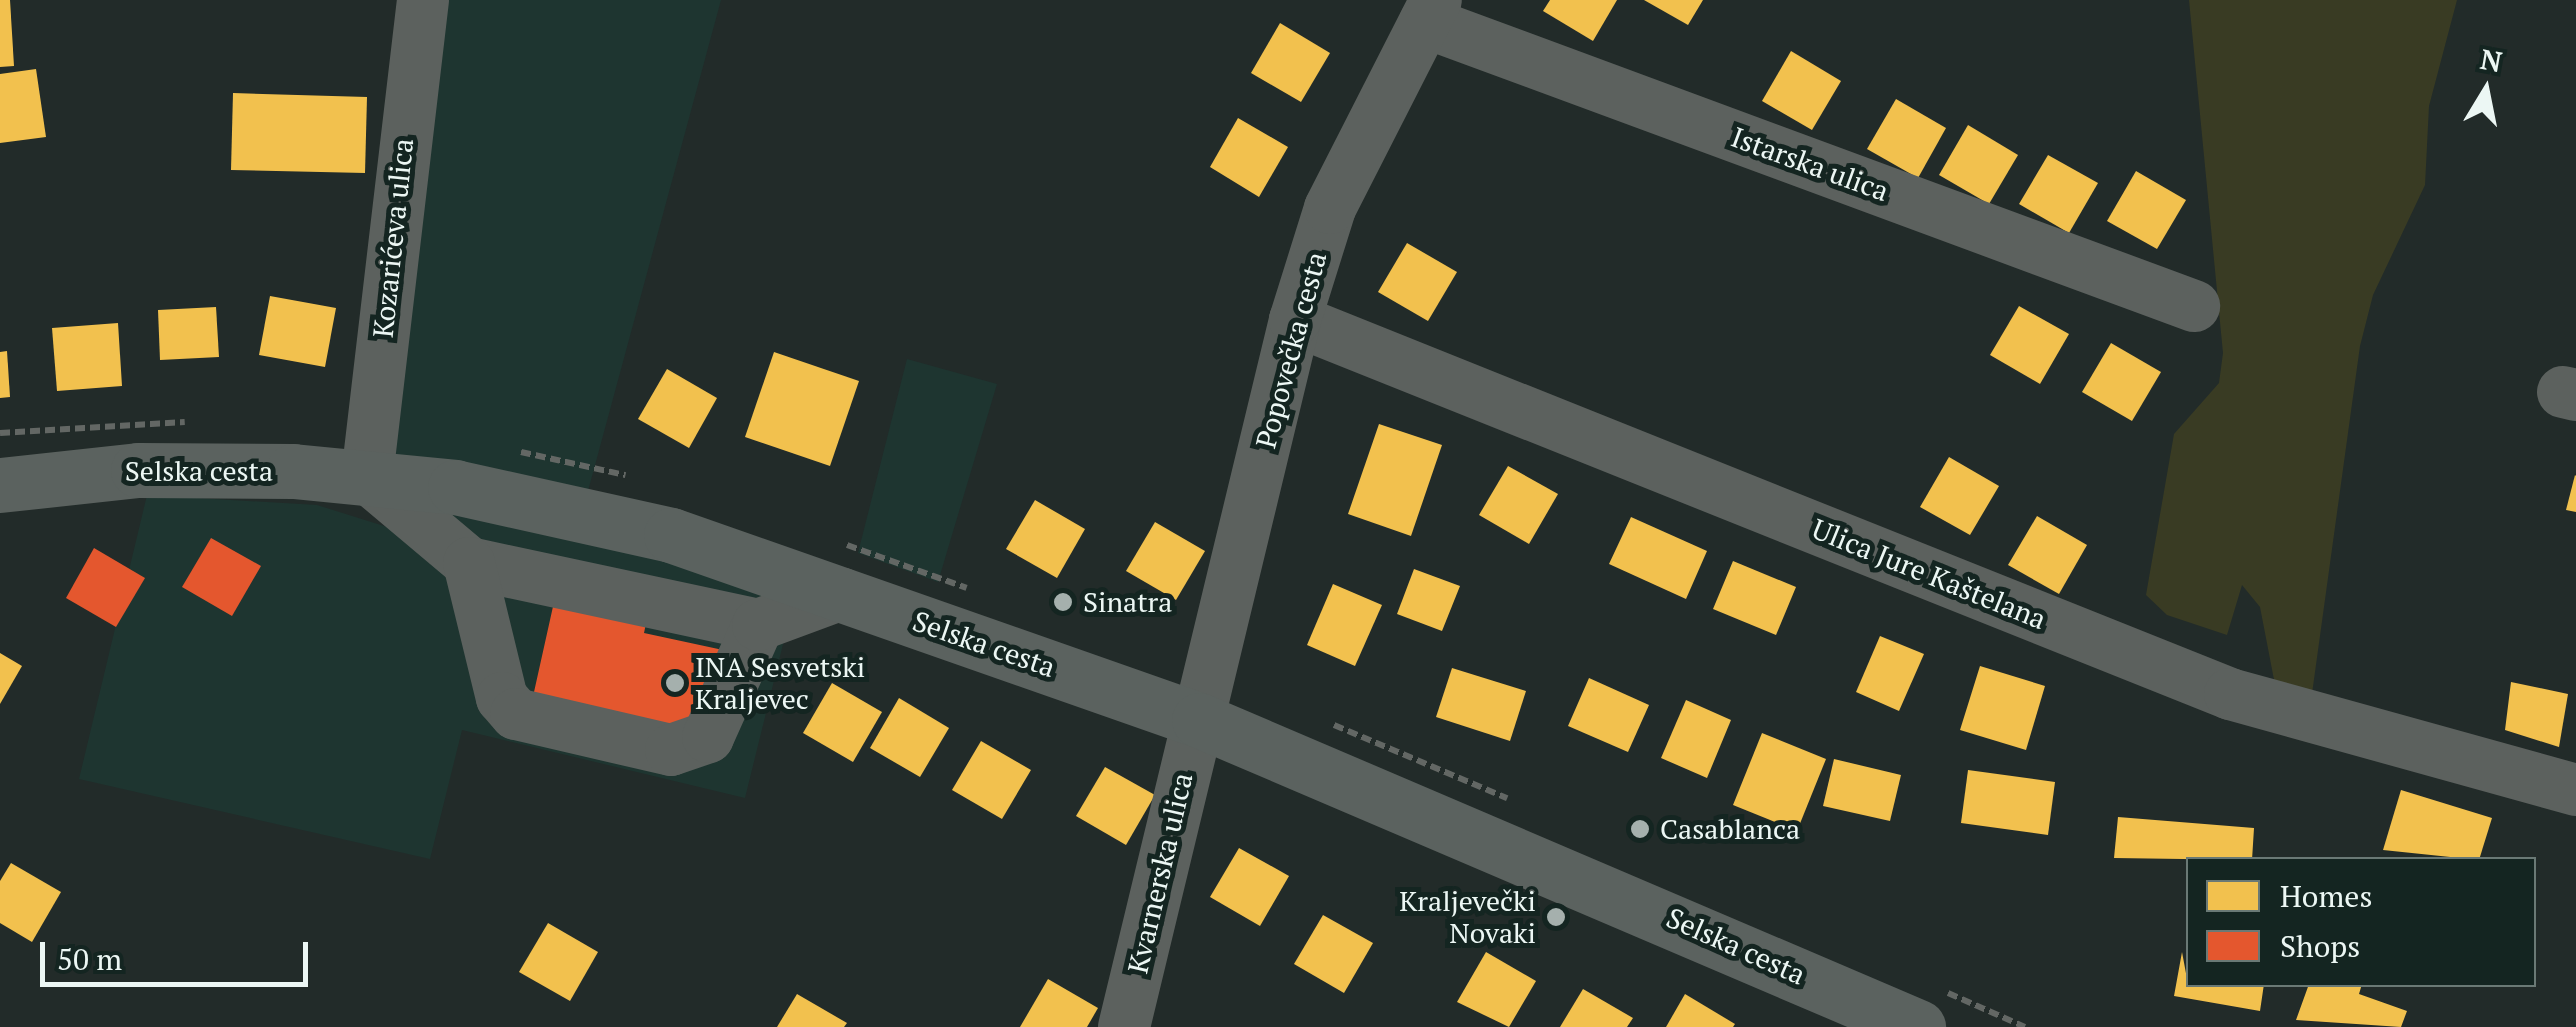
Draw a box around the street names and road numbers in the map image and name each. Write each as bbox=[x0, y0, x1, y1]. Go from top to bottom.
street label: Istarska ulica bbox=[1727, 120, 1893, 208]
street label: Kozarićeva ulica bbox=[366, 137, 420, 339]
street label: Popovečka cesta bbox=[1249, 248, 1333, 452]
street label: Selska cesta bbox=[125, 454, 273, 488]
street label: Ulica Jure Kaštelana bbox=[1807, 512, 2051, 636]
street label: Selska cesta bbox=[908, 604, 1060, 684]
street label: Kvarnerska ulica bbox=[1121, 769, 1199, 977]
street label: Selska cesta bbox=[1661, 900, 1811, 992]

